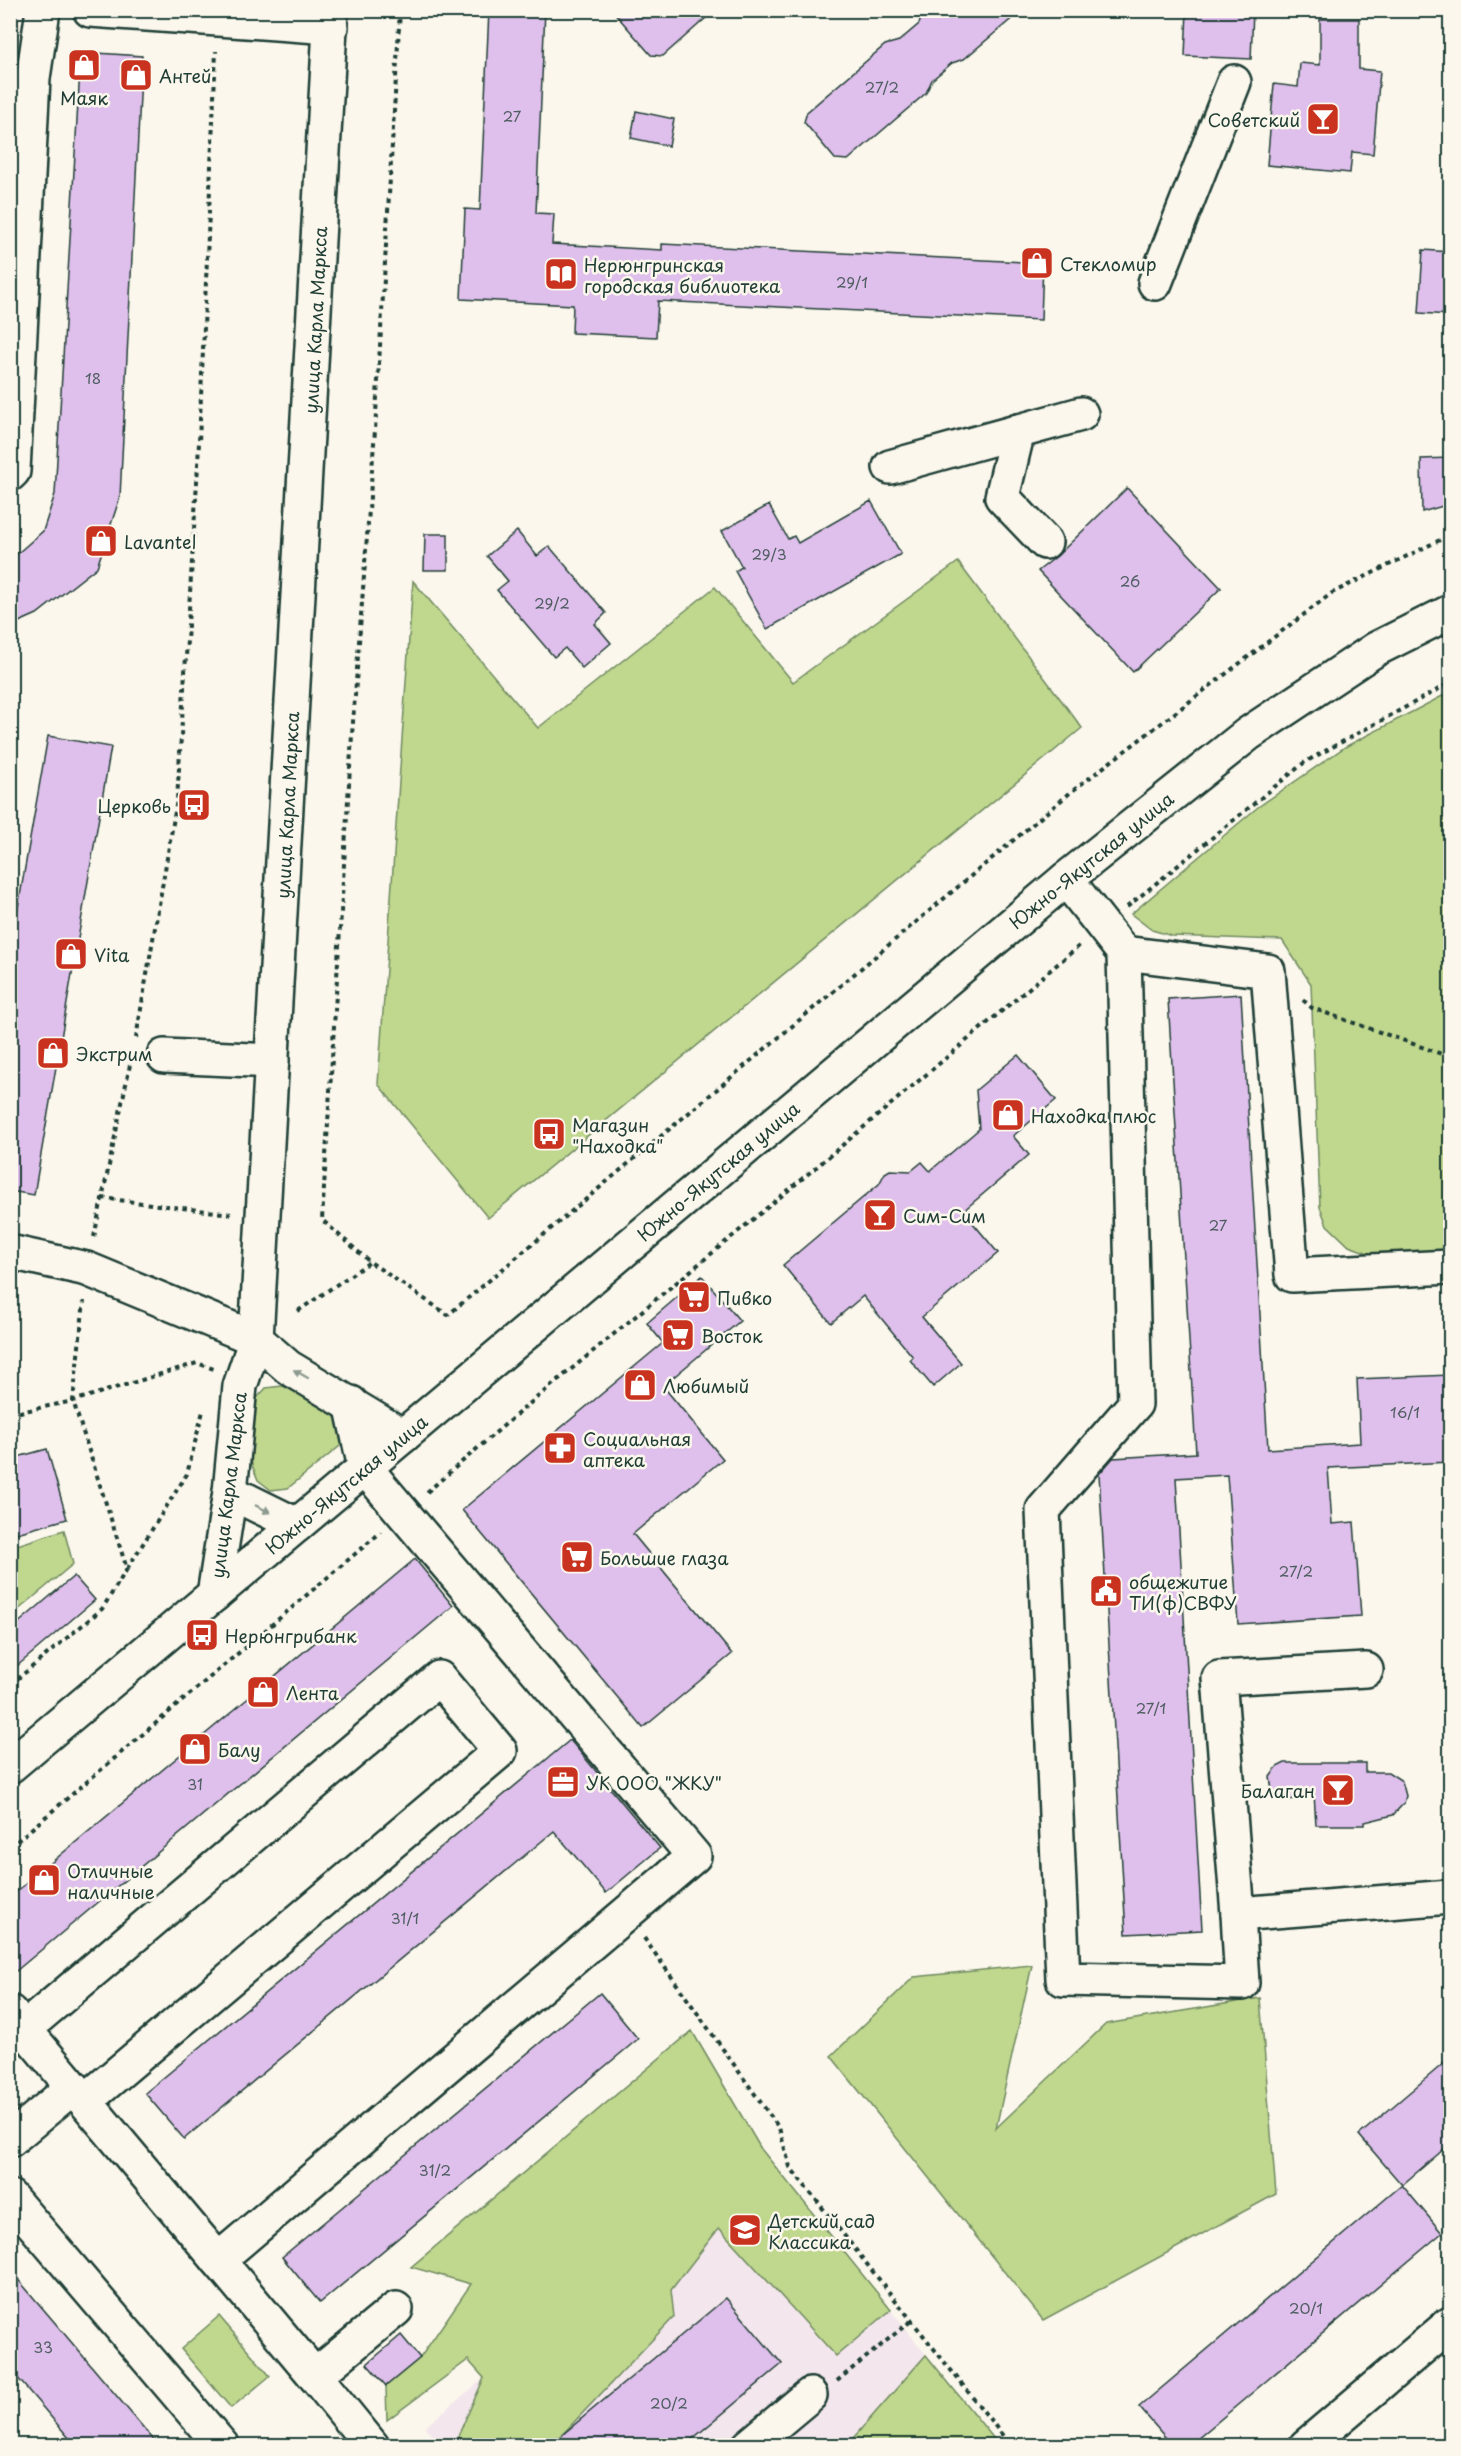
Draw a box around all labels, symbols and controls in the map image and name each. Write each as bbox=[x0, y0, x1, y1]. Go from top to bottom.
shop icon: Маяк bbox=[66, 47, 102, 83]
shop icon: Антей bbox=[118, 57, 154, 93]
place label: Антей bbox=[159, 62, 212, 89]
house number: 27/2 bbox=[865, 75, 899, 98]
place label: Маяк bbox=[60, 84, 108, 111]
bar icon: Советский bbox=[1305, 101, 1341, 137]
house number: 27 bbox=[503, 104, 522, 127]
place label: Советский bbox=[1208, 106, 1300, 133]
street label: улица Карла Маркса bbox=[297, 225, 333, 414]
shop icon: Стекломир bbox=[1019, 245, 1055, 281]
place label: Стекломир bbox=[1060, 250, 1156, 277]
place label: Нерюнгринская городская библиотека bbox=[584, 251, 781, 299]
library icon: Нерюнгринская городская библиотека bbox=[543, 256, 579, 292]
house number: 29/1 bbox=[836, 270, 868, 293]
house number: 18 bbox=[85, 366, 101, 389]
shop icon: Lavantel bbox=[83, 523, 119, 559]
place label: Lavantel bbox=[124, 528, 196, 555]
house number: 29/3 bbox=[751, 542, 787, 565]
house number: 26 bbox=[1120, 569, 1140, 592]
house number: 29/2 bbox=[534, 591, 570, 614]
street label: улица Карла Маркса bbox=[269, 710, 305, 899]
street label: Южно-Якутская улица bbox=[1003, 785, 1180, 935]
bus stop icon: Церковь bbox=[176, 787, 212, 823]
place label: Церковь bbox=[98, 792, 171, 819]
shop icon: Vita bbox=[53, 936, 89, 972]
place label: Vita bbox=[94, 941, 130, 968]
shop icon: Экстрим bbox=[35, 1035, 71, 1071]
place label: Экстрим bbox=[76, 1040, 153, 1067]
street label: Южно-Якутская улица bbox=[631, 1094, 806, 1247]
shop icon: Находка плюс bbox=[990, 1097, 1026, 1133]
place label: Находка плюс bbox=[1031, 1102, 1156, 1129]
place label: Магазин "Находка" bbox=[572, 1111, 663, 1159]
bus stop icon: Магазин "Находка" bbox=[531, 1116, 567, 1152]
bar icon: Сим-Сим bbox=[862, 1197, 898, 1233]
place label: Сим-Сим bbox=[903, 1202, 986, 1229]
house number: 27 bbox=[1209, 1213, 1228, 1236]
supermarket icon: Пивко bbox=[676, 1279, 712, 1315]
place label: Пивко bbox=[717, 1284, 772, 1311]
supermarket icon: Восток bbox=[660, 1317, 696, 1353]
place label: Восток bbox=[701, 1322, 763, 1349]
shop icon: Любимый bbox=[622, 1367, 658, 1403]
one-way arrow bbox=[293, 1370, 310, 1380]
place label: Любимый bbox=[663, 1372, 749, 1399]
street label: улица Карла Маркса bbox=[203, 1389, 253, 1580]
house number: 16/1 bbox=[1390, 1400, 1420, 1423]
street label: Южно-Якутская улица bbox=[259, 1407, 434, 1560]
place label: Социальная аптека bbox=[583, 1425, 691, 1473]
pharmacy icon: Социальная аптека bbox=[542, 1430, 578, 1466]
one-way arrow bbox=[255, 1504, 272, 1513]
supermarket icon: Большие глаза bbox=[559, 1539, 595, 1575]
place label: Большие глаза bbox=[600, 1544, 729, 1571]
house number: 27/2 bbox=[1279, 1559, 1313, 1582]
place label: общежитие ТИ(ф)СВФУ bbox=[1129, 1568, 1237, 1616]
public building icon: общежитие ТИ(ф)СВФУ bbox=[1088, 1573, 1124, 1609]
bus stop icon: Нерюнгрибанк bbox=[184, 1617, 220, 1653]
place label: Нерюнгрибанк bbox=[225, 1622, 357, 1649]
shop icon: Лента bbox=[245, 1674, 281, 1710]
place label: Лента bbox=[286, 1679, 339, 1706]
house number: 27/1 bbox=[1136, 1696, 1166, 1719]
shop icon: Балу bbox=[177, 1731, 213, 1767]
place label: Балу bbox=[218, 1736, 261, 1763]
office icon: УК ООО "ЖКУ" bbox=[545, 1764, 581, 1800]
place label: УК ООО "ЖКУ" bbox=[586, 1769, 722, 1796]
house number: 31 bbox=[187, 1772, 203, 1795]
bar icon: Балаган bbox=[1320, 1772, 1356, 1808]
place label: Балаган bbox=[1241, 1777, 1315, 1804]
place label: Отличные наличные bbox=[67, 1857, 155, 1905]
shop icon: Отличные наличные bbox=[26, 1862, 62, 1898]
house number: 31/1 bbox=[391, 1906, 419, 1929]
house number: 31/2 bbox=[419, 2158, 451, 2181]
place label: Детский сад Классика bbox=[767, 2207, 875, 2255]
school or university icon: Детский сад Классика bbox=[727, 2212, 763, 2248]
house number: 20/1 bbox=[1289, 2296, 1323, 2319]
house number: 33 bbox=[33, 2335, 53, 2358]
house number: 20/2 bbox=[650, 2391, 688, 2414]

